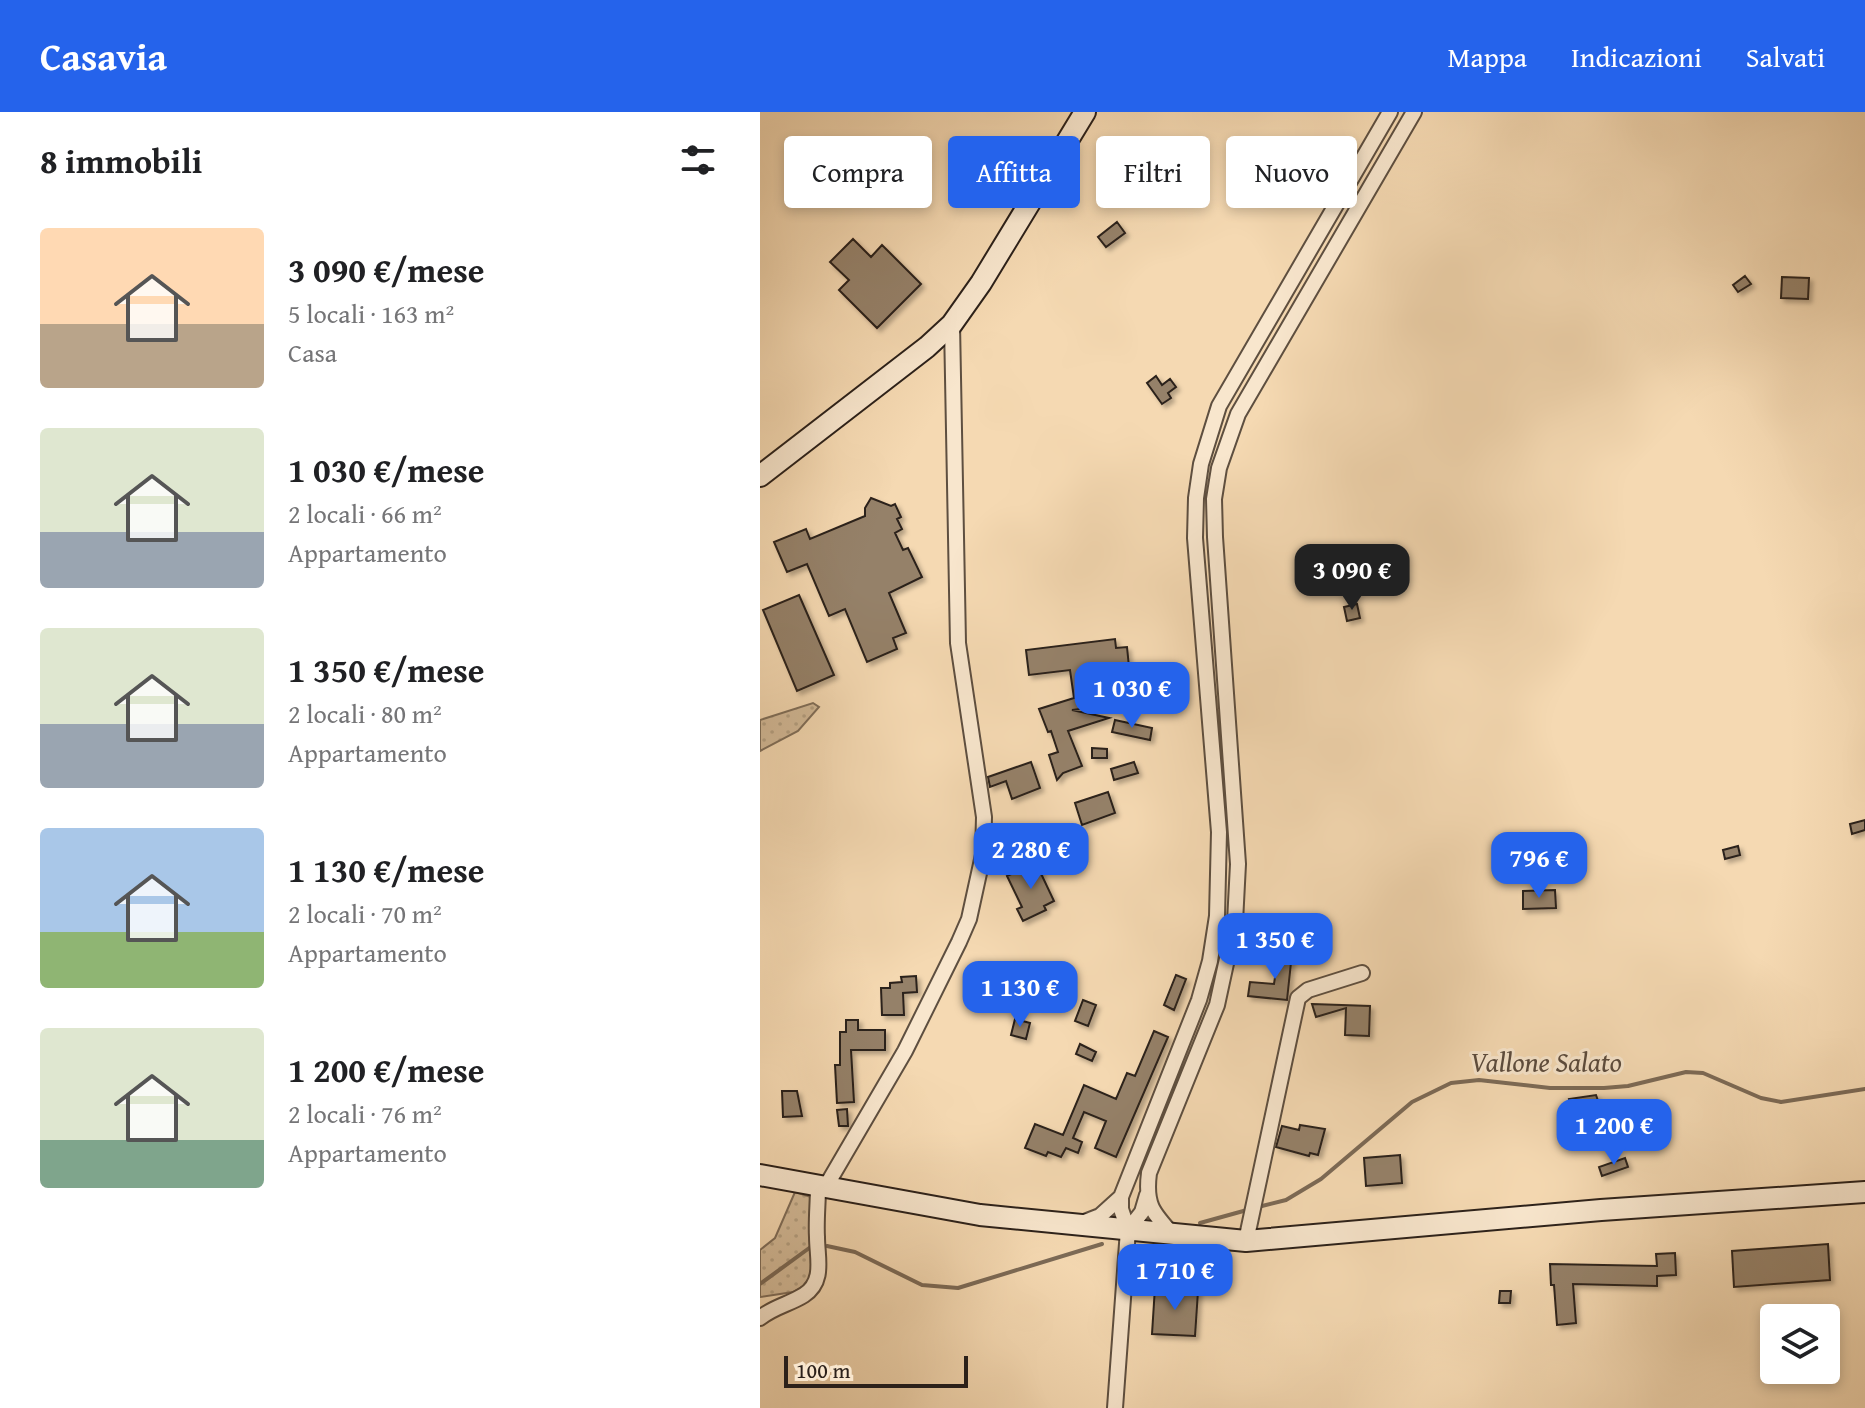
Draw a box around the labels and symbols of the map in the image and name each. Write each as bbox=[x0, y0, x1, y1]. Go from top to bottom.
pin: 3 090 € bbox=[1278, 544, 1426, 612]
pin: 1 030 € bbox=[1058, 662, 1206, 730]
pin: 2 280 € bbox=[957, 823, 1105, 891]
pin: 796 € bbox=[1483, 832, 1595, 900]
pin: 1 350 € bbox=[1201, 913, 1349, 981]
pin: 1 130 € bbox=[946, 961, 1094, 1029]
water label: Vallone Salato bbox=[1470, 1041, 1622, 1082]
pin: 1 200 € bbox=[1540, 1099, 1688, 1167]
pin: 1 710 € bbox=[1101, 1244, 1249, 1312]
scale bar bbox=[784, 1352, 968, 1388]

